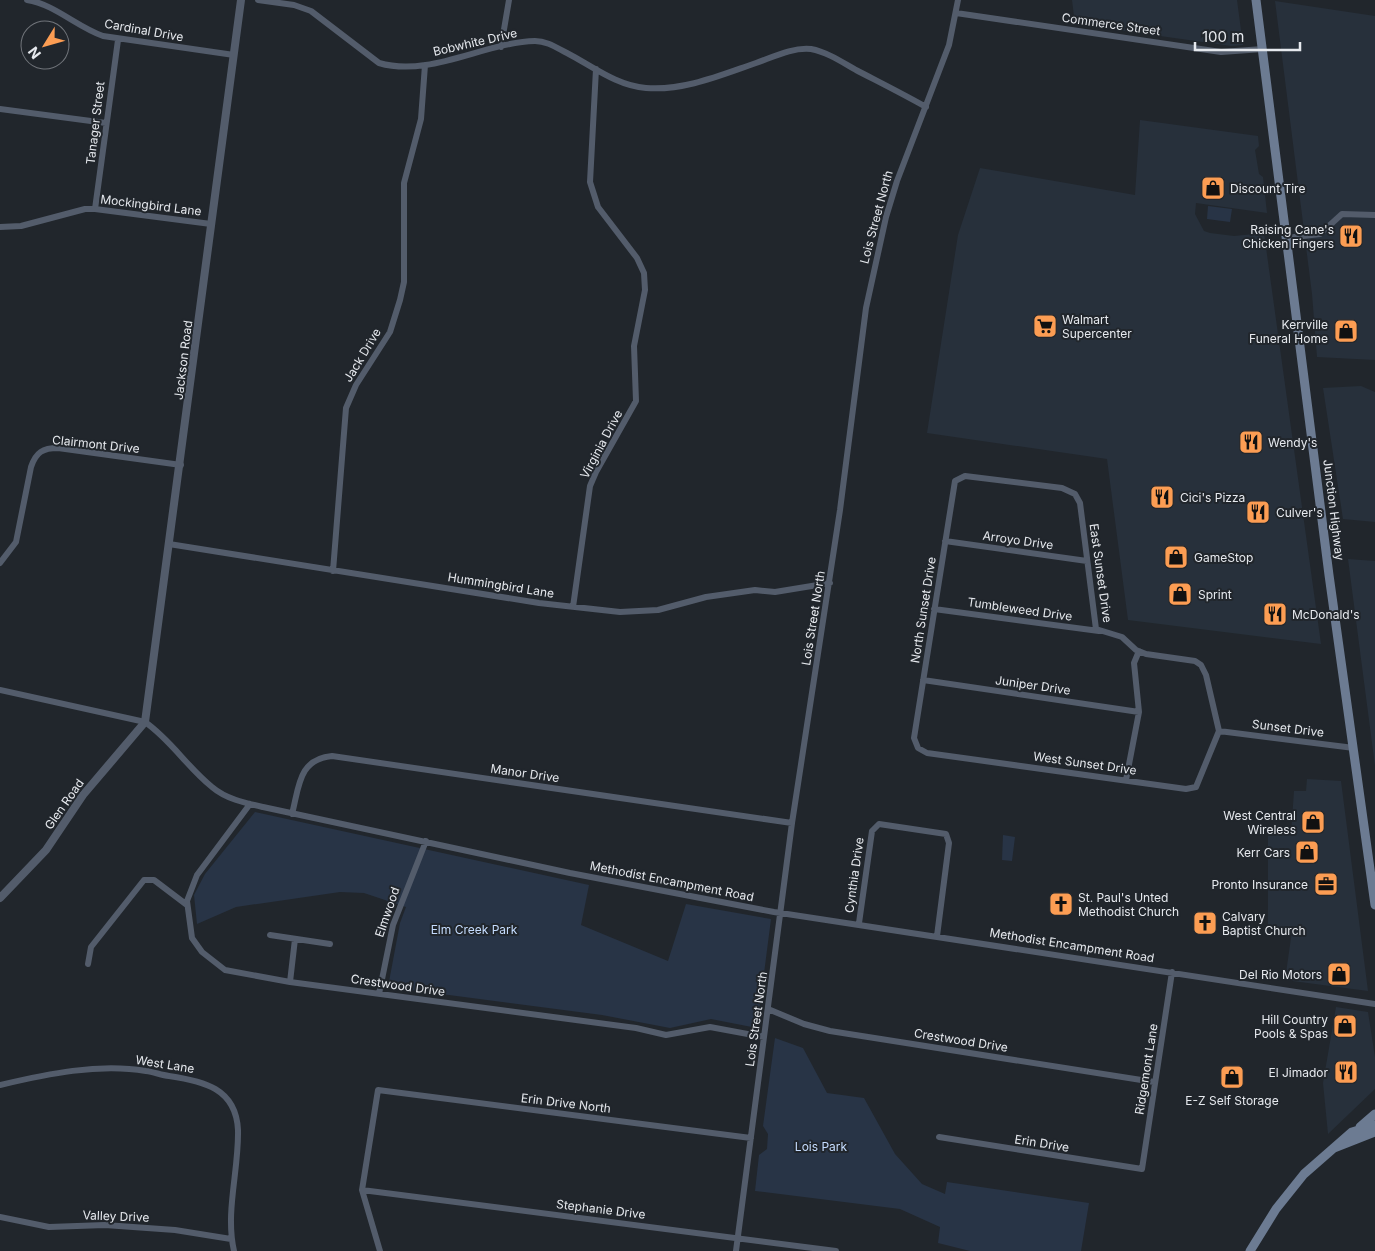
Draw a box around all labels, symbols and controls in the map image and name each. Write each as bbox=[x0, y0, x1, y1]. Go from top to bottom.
street label: Commerce Street bbox=[1061, 10, 1161, 38]
street label: Cardinal Drive bbox=[103, 16, 185, 44]
north arrow bbox=[20, 20, 70, 70]
scale bar bbox=[1195, 20, 1300, 52]
street label: Bobwhite Drive bbox=[431, 25, 519, 59]
text: 100 m bbox=[1202, 27, 1244, 46]
text: N bbox=[24, 44, 44, 63]
street label: Tanager Street bbox=[82, 81, 108, 165]
street label: Lois Street North bbox=[856, 169, 896, 265]
shop icon: Discount Tire bbox=[1200, 175, 1226, 201]
place label: Discount Tire bbox=[1230, 181, 1305, 196]
street label: Mockingbird Lane bbox=[100, 191, 202, 219]
place label: Raising Cane's Chicken Fingers bbox=[1242, 222, 1334, 251]
restaurant icon: Raising Cane's Chicken Fingers bbox=[1338, 223, 1364, 249]
place label: Walmart Supercenter bbox=[1062, 312, 1132, 341]
supermarket icon: Walmart Supercenter bbox=[1032, 313, 1058, 339]
place label: Kerrville Funeral Home bbox=[1249, 317, 1328, 346]
shop icon: Kerrville Funeral Home bbox=[1333, 318, 1359, 344]
street label: Jackson Road bbox=[171, 319, 195, 401]
street label: Jack Drive bbox=[340, 325, 384, 385]
street label: Virginia Drive bbox=[577, 407, 625, 481]
restaurant icon: Wendy's bbox=[1238, 429, 1264, 455]
street label: Clairmont Drive bbox=[52, 432, 140, 456]
place label: Wendy's bbox=[1268, 435, 1317, 450]
street label: Junction Highway bbox=[1320, 459, 1348, 562]
restaurant icon: Cici's Pizza bbox=[1149, 484, 1175, 510]
place label: Cici's Pizza bbox=[1180, 490, 1245, 505]
restaurant icon: Culver's bbox=[1245, 499, 1271, 525]
place label: Culver's bbox=[1276, 505, 1323, 520]
street label: East Sunset Drive bbox=[1087, 522, 1115, 624]
street label: Arroyo Drive bbox=[982, 528, 1054, 552]
shop icon: GameStop bbox=[1163, 544, 1189, 570]
place label: GameStop bbox=[1194, 550, 1253, 565]
street label: North Sunset Drive bbox=[907, 556, 939, 664]
street label: Hummingbird Lane bbox=[447, 569, 555, 601]
street label: Lois Street North bbox=[798, 570, 828, 666]
shop icon: Sprint bbox=[1167, 581, 1193, 607]
place label: Sprint bbox=[1198, 587, 1232, 602]
street label: Tumbleweed Drive bbox=[967, 594, 1073, 624]
restaurant icon: McDonald's bbox=[1262, 601, 1288, 627]
place label: McDonald's bbox=[1292, 607, 1360, 622]
street label: Juniper Drive bbox=[994, 672, 1072, 698]
street label: Sunset Drive bbox=[1251, 716, 1325, 740]
street label: West Sunset Drive bbox=[1032, 748, 1138, 778]
street label: Manor Drive bbox=[490, 761, 560, 785]
street label: Glen Road bbox=[41, 776, 87, 832]
place label: West Central Wireless bbox=[1223, 808, 1296, 837]
shop icon: West Central Wireless bbox=[1300, 809, 1326, 835]
street label: Cynthia Drive bbox=[841, 836, 867, 914]
shop icon: Kerr Cars bbox=[1294, 839, 1320, 865]
place label: Kerr Cars bbox=[1236, 845, 1290, 860]
street label: Methodist Encampment Road bbox=[589, 858, 755, 904]
office icon: Pronto Insurance bbox=[1313, 871, 1339, 897]
place label: Pronto Insurance bbox=[1211, 877, 1308, 892]
street label: Elmwood bbox=[371, 885, 403, 939]
place label: St. Paul's Unted Methodist Church bbox=[1078, 890, 1179, 919]
church icon: St. Paul's Unted Methodist Church bbox=[1048, 891, 1074, 917]
place label: Calvary Baptist Church bbox=[1222, 909, 1306, 938]
church icon: Calvary Baptist Church bbox=[1192, 910, 1218, 936]
park label: Elm Creek Park bbox=[431, 922, 518, 937]
street label: Methodist Encampment Road bbox=[989, 925, 1155, 965]
shop icon: Del Rio Motors bbox=[1326, 961, 1352, 987]
place label: Del Rio Motors bbox=[1239, 967, 1322, 982]
street label: Crestwood Drive bbox=[350, 971, 446, 999]
street label: Lois Street North bbox=[742, 971, 770, 1067]
place label: Hill Country Pools & Spas bbox=[1254, 1012, 1328, 1041]
shop icon: Hill Country Pools & Spas bbox=[1332, 1013, 1358, 1039]
street label: Ridgemont Lane bbox=[1131, 1022, 1161, 1116]
street label: Crestwood Drive bbox=[913, 1025, 1009, 1055]
street label: West Lane bbox=[134, 1052, 196, 1076]
restaurant icon: El Jimador bbox=[1333, 1059, 1359, 1085]
shop icon: E-Z Self Storage bbox=[1219, 1064, 1245, 1090]
place label: El Jimador bbox=[1268, 1065, 1328, 1080]
street label: Erin Drive North bbox=[520, 1090, 612, 1116]
place label: E-Z Self Storage bbox=[1185, 1093, 1279, 1108]
street label: Erin Drive bbox=[1014, 1131, 1070, 1155]
park label: Lois Park bbox=[795, 1139, 848, 1154]
street label: Stephanie Drive bbox=[555, 1196, 647, 1222]
street label: Valley Drive bbox=[82, 1207, 150, 1225]

